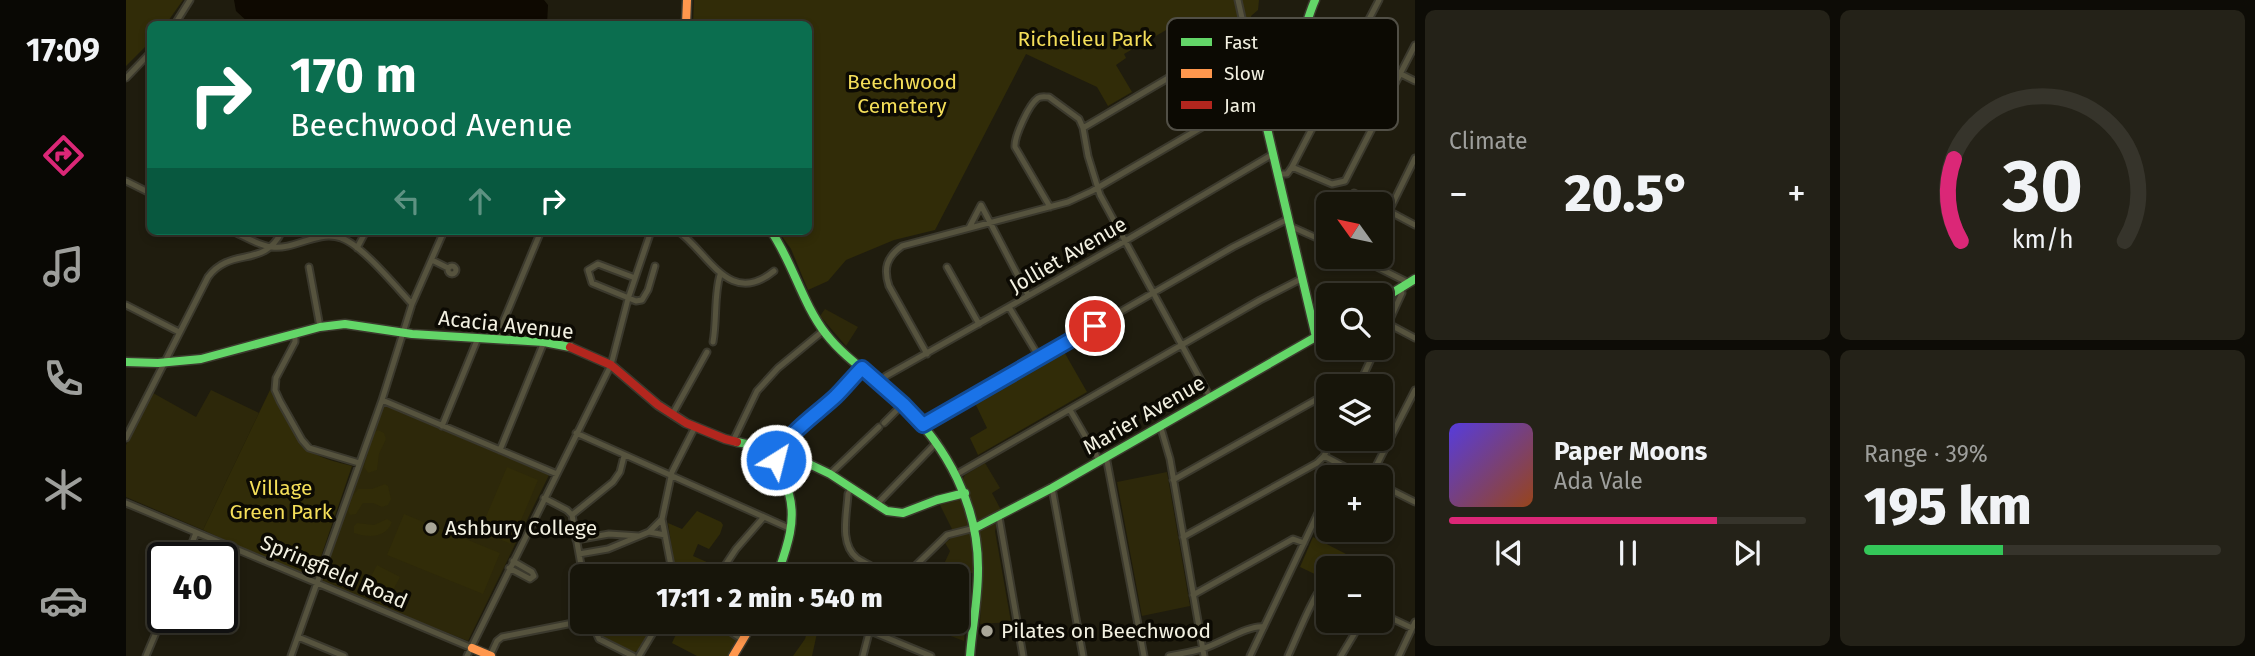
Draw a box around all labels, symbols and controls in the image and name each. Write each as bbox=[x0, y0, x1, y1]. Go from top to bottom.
legend bbox=[1167, 18, 1398, 130]
park label: Richelieu Park bbox=[1017, 26, 1153, 52]
text: 17:09 bbox=[26, 31, 100, 69]
text: Fast bbox=[1224, 31, 1258, 54]
text: 170 m bbox=[290, 46, 417, 105]
icon: right bbox=[175, 49, 266, 140]
text: Slow bbox=[1224, 62, 1265, 85]
park label: Beechwood Cemetery bbox=[847, 69, 957, 119]
text: Jam bbox=[1224, 94, 1256, 117]
text: Beechwood Avenue bbox=[290, 106, 573, 144]
text: Climate bbox=[1449, 127, 1528, 155]
icon: directions bbox=[39, 131, 88, 180]
text: 30 bbox=[2001, 143, 2083, 230]
text: 20.5° bbox=[1565, 162, 1691, 225]
text: − bbox=[1449, 171, 1468, 217]
text: + bbox=[1787, 171, 1806, 217]
icon: left bbox=[388, 182, 426, 220]
icon: ahead bbox=[461, 182, 499, 220]
icon: right bbox=[534, 182, 572, 220]
north arrow bbox=[1316, 192, 1393, 270]
map controls bbox=[1316, 192, 1393, 633]
street label: Jolliet Avenue bbox=[1005, 211, 1131, 299]
text: km/h bbox=[2012, 225, 2073, 255]
icon: music bbox=[39, 242, 88, 291]
button: search bbox=[1316, 283, 1393, 360]
pin bbox=[1065, 296, 1125, 356]
street label: Acacia Avenue bbox=[437, 305, 575, 345]
icon: arrive bbox=[1076, 307, 1114, 345]
icon: phone bbox=[39, 354, 88, 403]
street label: Marier Avenue bbox=[1078, 370, 1210, 460]
button: layers bbox=[1316, 374, 1393, 451]
position arrow bbox=[739, 423, 813, 497]
text: Paper Moons bbox=[1554, 436, 1707, 467]
text: Range · 39% bbox=[1864, 440, 1988, 468]
icon: climate bbox=[39, 465, 88, 514]
button: + bbox=[1316, 465, 1393, 542]
text: Ada Vale bbox=[1554, 467, 1643, 495]
park label: Village Green Park bbox=[230, 475, 333, 525]
text: 195 km bbox=[1864, 475, 2032, 538]
place label: Ashbury College bbox=[445, 515, 597, 541]
marker: Ashbury College bbox=[423, 520, 439, 536]
street label: Springfield Road bbox=[257, 529, 411, 615]
icon: previous bbox=[1490, 534, 1528, 572]
icon: pause bbox=[1609, 534, 1647, 572]
icon: next bbox=[1728, 534, 1766, 572]
speed limit sign: 40 bbox=[147, 542, 238, 633]
button: − bbox=[1316, 556, 1393, 633]
icon: car bbox=[39, 576, 88, 625]
text: 17:11 · 2 min · 540 m bbox=[656, 583, 883, 614]
place label: Pilates on Beechwood bbox=[1001, 618, 1211, 644]
marker: Pilates on Beechwood bbox=[979, 623, 995, 639]

